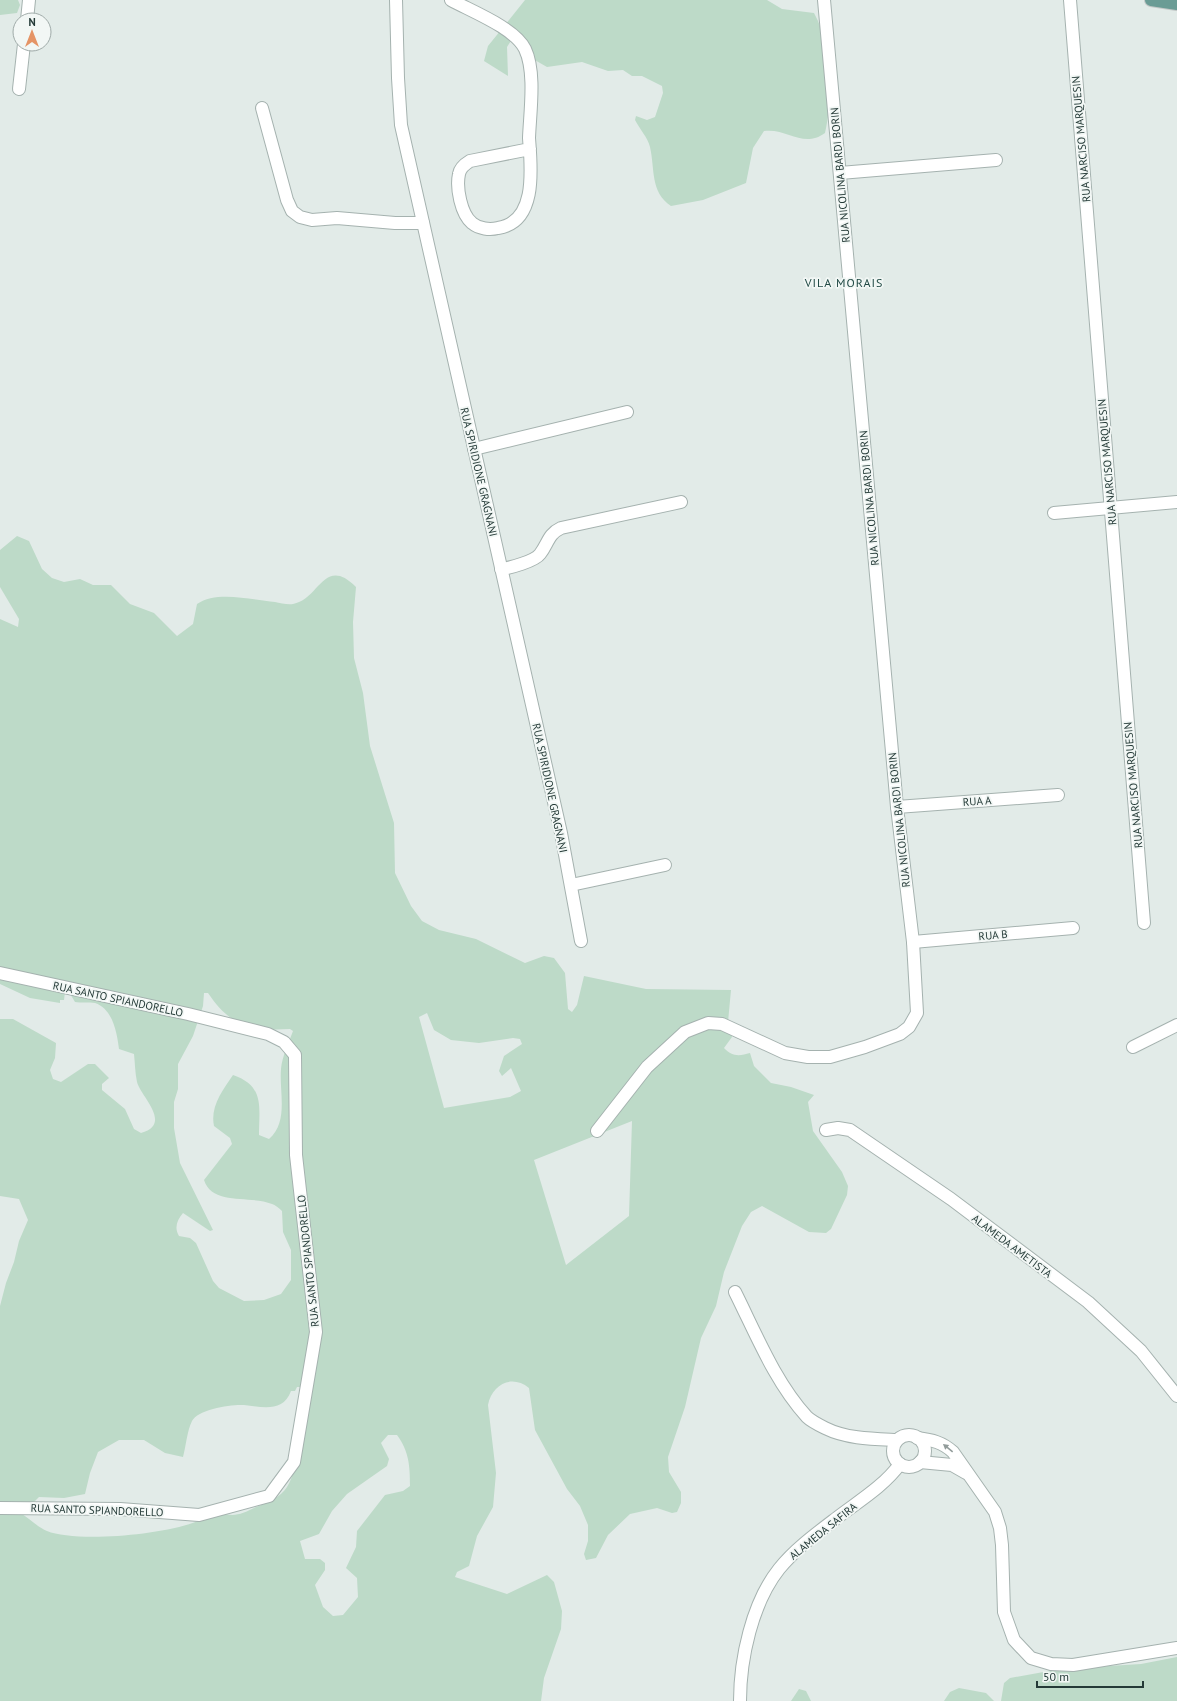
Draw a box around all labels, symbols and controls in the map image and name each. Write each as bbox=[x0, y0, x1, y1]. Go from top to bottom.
north arrow bbox=[12, 12, 52, 52]
text: N bbox=[28, 15, 36, 29]
street label: RUA NARCISO MARQUESIN bbox=[1069, 75, 1093, 203]
street label: RUA NICOLINA BARDI BORIN bbox=[827, 107, 853, 243]
district label: VILA MORAIS bbox=[804, 275, 883, 290]
street label: RUA NARCISO MARQUESIN bbox=[1095, 398, 1119, 526]
street label: RUA SPIRIDIONE GRAGNANI bbox=[457, 406, 501, 538]
street label: RUA NICOLINA BARDI BORIN bbox=[856, 430, 882, 566]
street label: RUA NARCISO MARQUESIN bbox=[1121, 721, 1145, 849]
street label: RUA SPIRIDIONE GRAGNANI bbox=[529, 722, 571, 854]
street label: RUA NICOLINA BARDI BORIN bbox=[885, 752, 913, 888]
street label: RUA A bbox=[962, 793, 992, 809]
street label: RUA B bbox=[978, 927, 1008, 943]
street label: RUA SANTO SPIANDORELLO bbox=[52, 978, 184, 1020]
street label: RUA SANTO SPIANDORELLO bbox=[294, 1194, 322, 1328]
street label: ALAMEDA AMETISTA bbox=[969, 1211, 1055, 1281]
one-way arrow bbox=[942, 1443, 953, 1452]
street label: ALAMEDA SAFIRA bbox=[786, 1499, 860, 1563]
street label: RUA SANTO SPIANDORELLO bbox=[30, 1501, 164, 1519]
scale bar bbox=[1037, 1663, 1143, 1689]
text: 50 m bbox=[1043, 1669, 1069, 1684]

